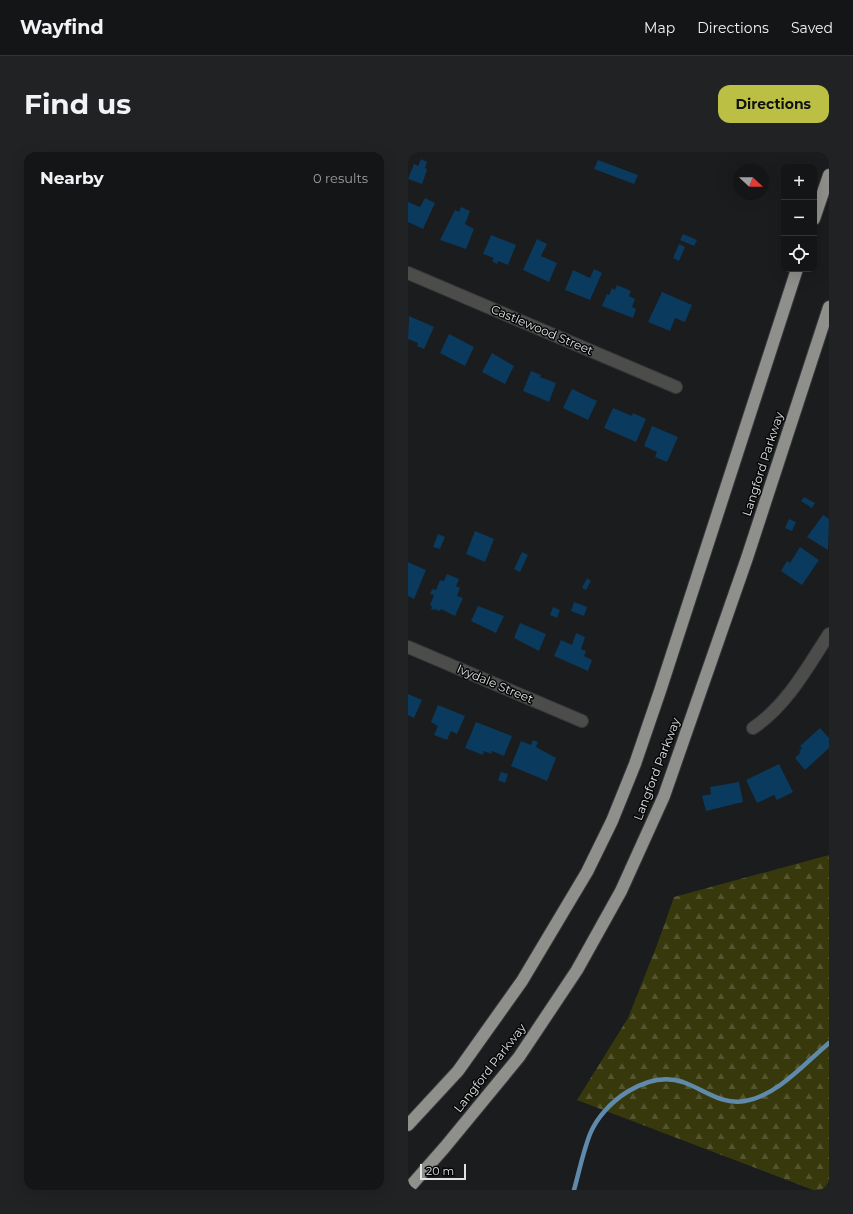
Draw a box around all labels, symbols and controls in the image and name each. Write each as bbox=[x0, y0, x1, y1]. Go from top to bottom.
text: Wayfind bbox=[20, 16, 104, 39]
text: Map bbox=[644, 19, 675, 37]
text: Directions bbox=[697, 19, 769, 37]
text: Saved bbox=[791, 19, 833, 37]
button: Directions bbox=[718, 85, 829, 123]
text: Find us bbox=[24, 87, 131, 121]
north arrow bbox=[733, 164, 769, 200]
map controls bbox=[781, 164, 817, 272]
button: + bbox=[781, 164, 817, 200]
text: Nearby bbox=[40, 168, 104, 188]
text: 0 results bbox=[313, 170, 368, 186]
button: − bbox=[781, 200, 817, 236]
button: locate bbox=[781, 236, 817, 272]
street label: Castlewood Street bbox=[489, 301, 596, 358]
street label: Langford Parkway bbox=[739, 409, 787, 518]
street label: Ivydale Street bbox=[455, 661, 536, 706]
street label: Langford Parkway bbox=[630, 715, 683, 822]
street label: Langford Parkway bbox=[450, 1020, 529, 1115]
scale bar bbox=[420, 1162, 466, 1181]
text: 20 m bbox=[426, 1164, 454, 1178]

